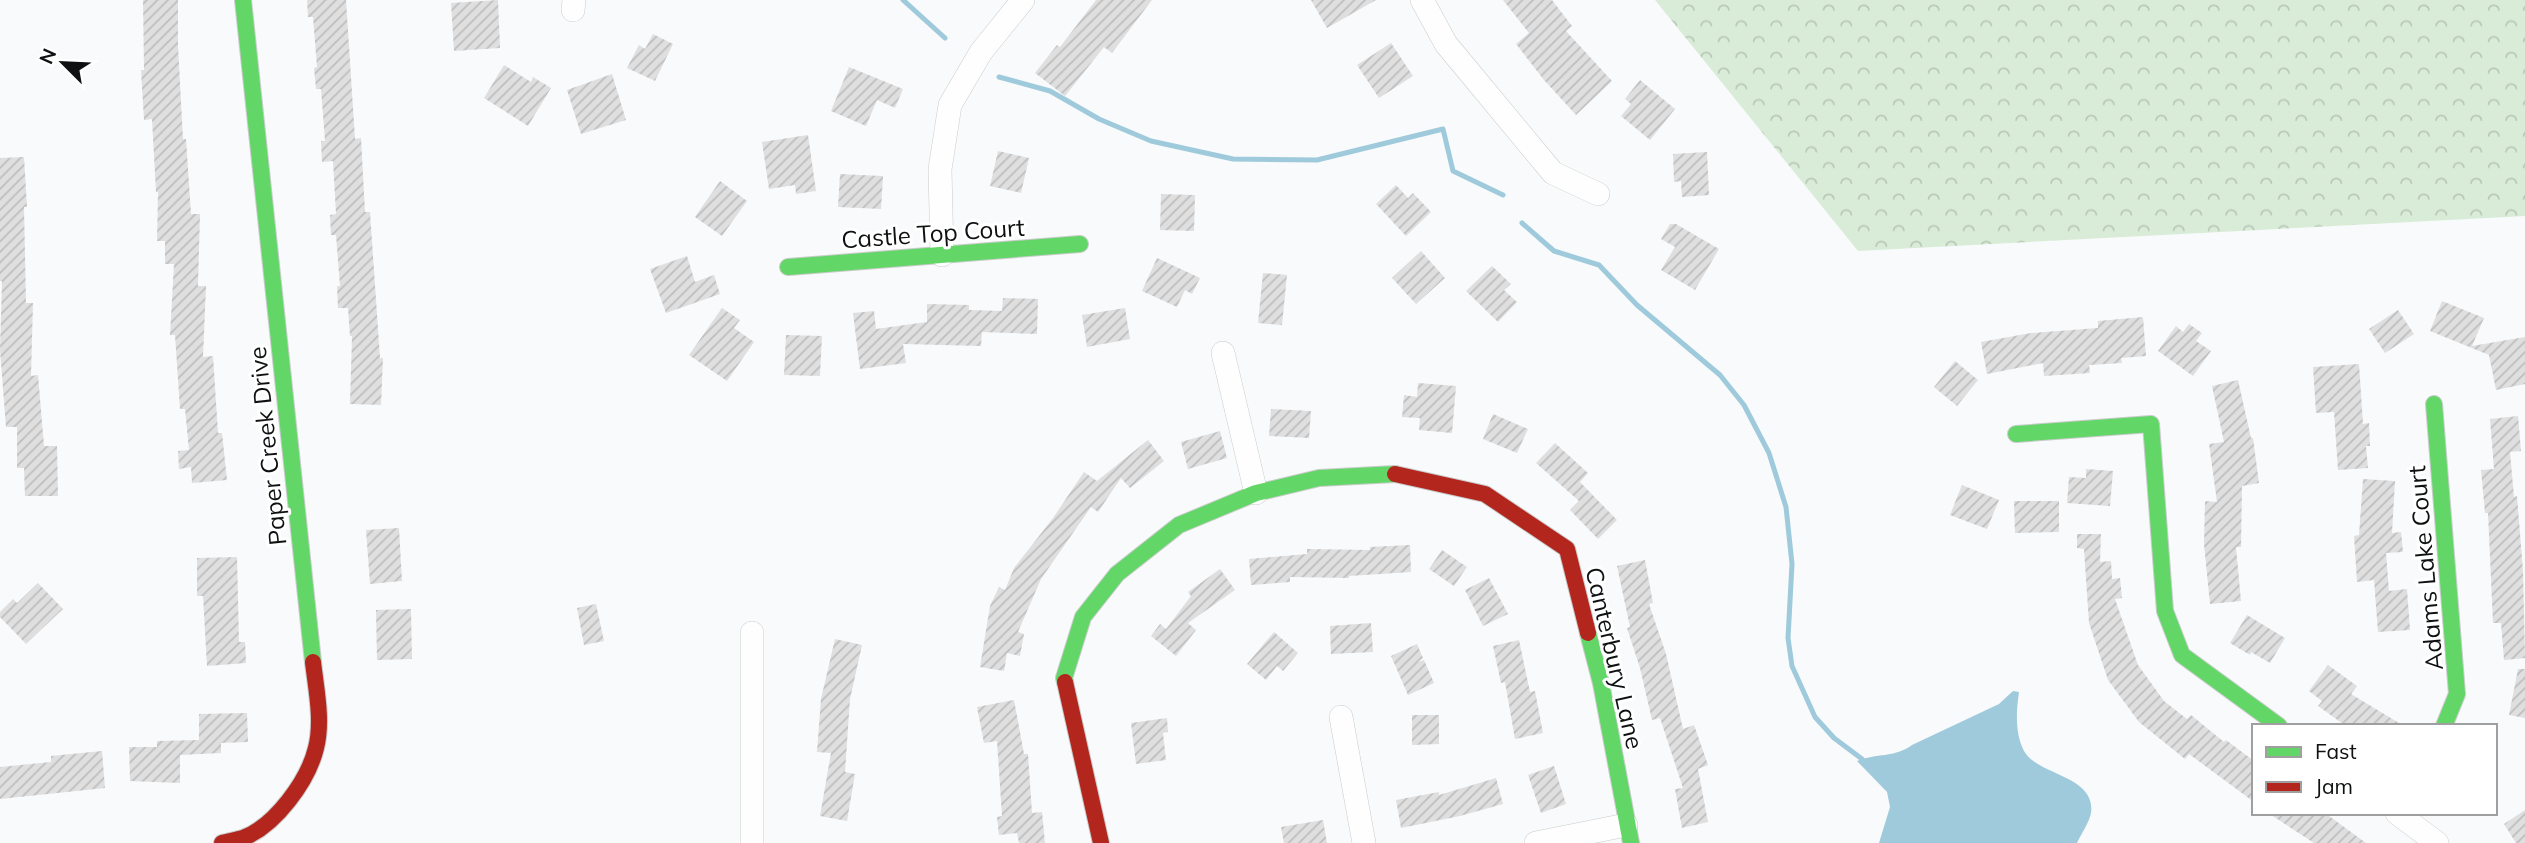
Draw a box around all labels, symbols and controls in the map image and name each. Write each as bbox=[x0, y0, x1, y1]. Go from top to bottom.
north arrow bbox=[28, 28, 98, 98]
text: N bbox=[34, 45, 61, 68]
street label: Castle Top Court bbox=[840, 212, 1026, 254]
street label: Paper Creek Drive bbox=[242, 345, 292, 547]
street label: Adams Lake Court bbox=[2401, 464, 2449, 672]
street label: Canterbury Lane bbox=[1579, 564, 1651, 752]
legend bbox=[2252, 724, 2497, 815]
text: Fast bbox=[2315, 738, 2357, 764]
text: Jam bbox=[2315, 773, 2353, 799]

